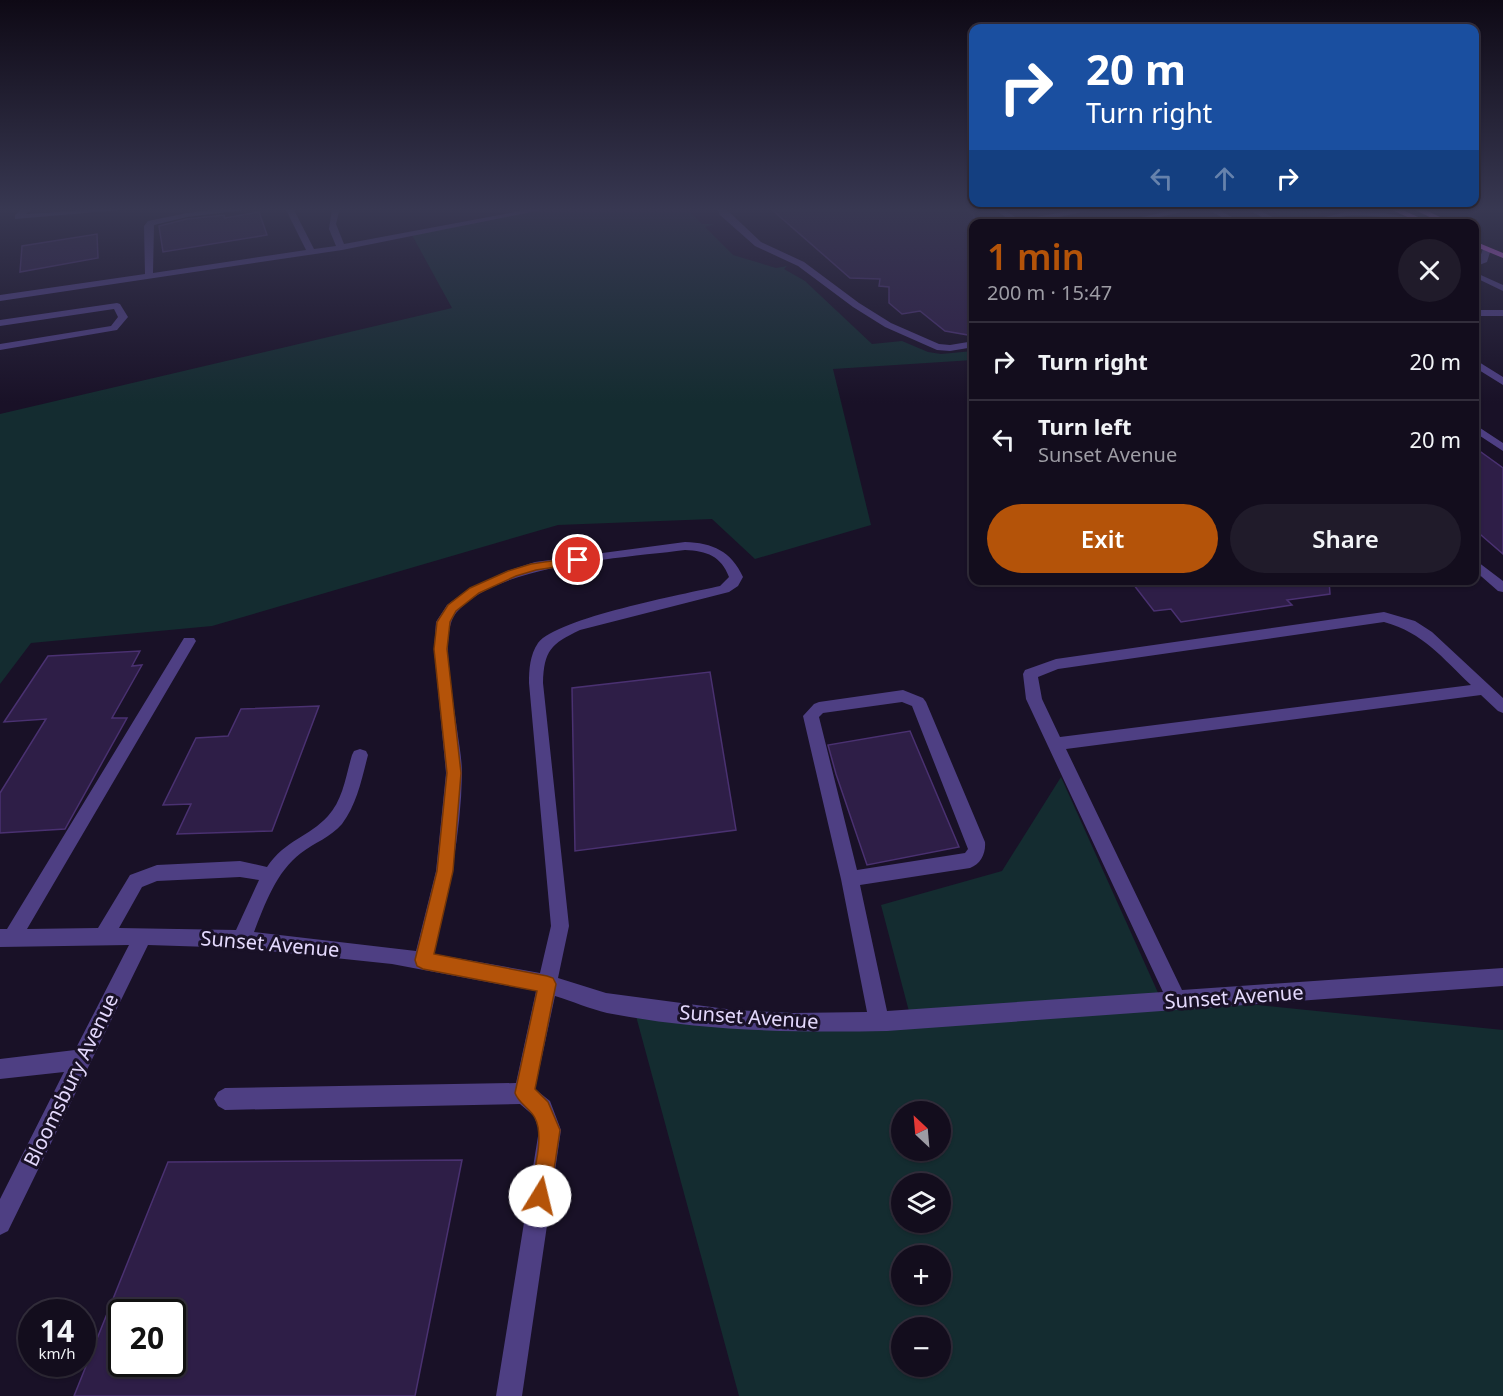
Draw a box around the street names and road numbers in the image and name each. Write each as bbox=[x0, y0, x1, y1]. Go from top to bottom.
street label: Sunset Avenue bbox=[200, 924, 341, 963]
street label: Sunset Avenue bbox=[1164, 978, 1304, 1015]
street label: Bloomsbury Avenue bbox=[17, 989, 124, 1171]
street label: Sunset Avenue bbox=[679, 998, 819, 1035]

